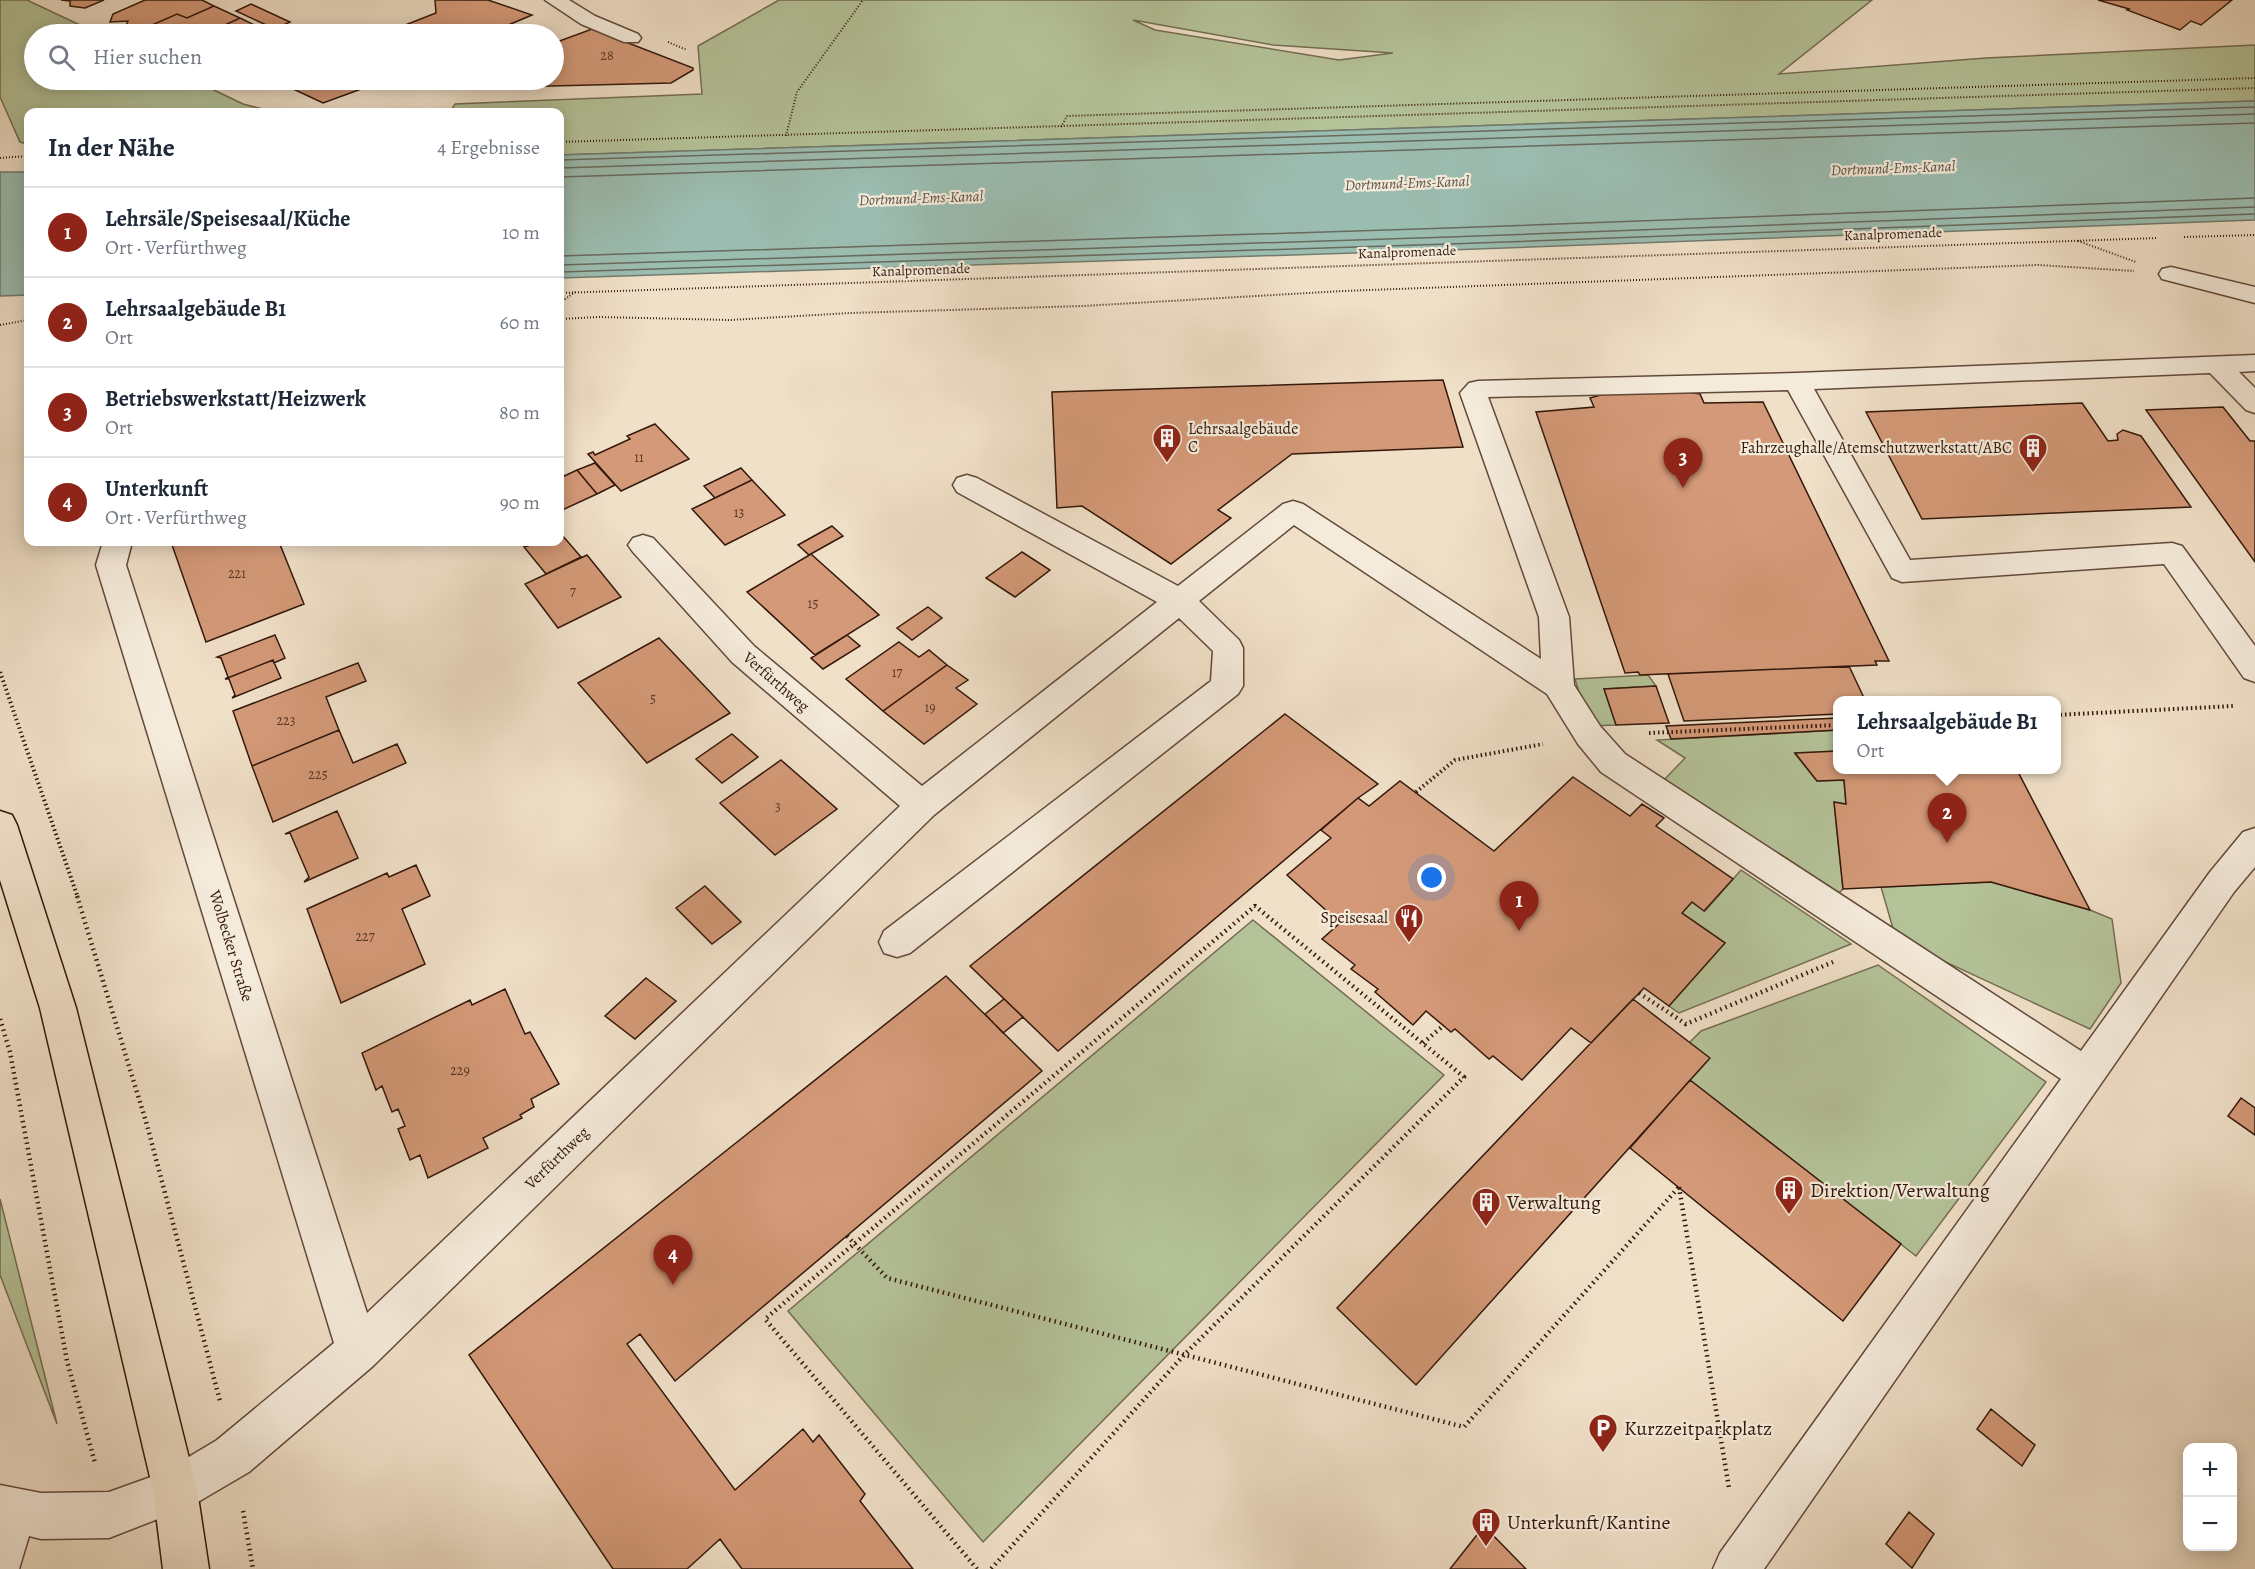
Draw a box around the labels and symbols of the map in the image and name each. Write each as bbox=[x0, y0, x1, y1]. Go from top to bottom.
house number: 28 bbox=[600, 46, 614, 65]
water label: Dortmund-Ems-Kanal bbox=[1830, 156, 1956, 180]
water label: Dortmund-Ems-Kanal bbox=[1344, 171, 1470, 195]
water label: Dortmund-Ems-Kanal bbox=[858, 186, 984, 210]
street label: Kanalpromenade bbox=[1844, 223, 1942, 245]
street label: Kanalpromenade bbox=[1358, 241, 1456, 263]
street label: Kanalpromenade bbox=[872, 259, 970, 281]
place label: Lehrsaalgebäude C bbox=[1188, 418, 1298, 458]
building icon: Lehrsaalgebäude C bbox=[1151, 422, 1183, 464]
building icon: Fahrzeughalle/Atemschutzwerkstatt/ABC bbox=[2017, 432, 2049, 474]
place label: Fahrzeughalle/Atemschutzwerkstatt/ABC bbox=[1741, 437, 2012, 459]
pin: 3 bbox=[1664, 438, 1702, 488]
house number: 11 bbox=[634, 448, 644, 467]
house number: 13 bbox=[734, 503, 744, 522]
house number: 221 bbox=[228, 564, 246, 583]
house number: 7 bbox=[570, 582, 576, 601]
house number: 15 bbox=[808, 594, 818, 613]
street label: Verfürthweg bbox=[737, 646, 814, 717]
house number: 17 bbox=[892, 663, 902, 682]
house number: 5 bbox=[650, 689, 656, 708]
house number: 19 bbox=[924, 698, 936, 717]
house number: 223 bbox=[276, 711, 296, 730]
house number: 225 bbox=[308, 765, 328, 784]
pin: 2 bbox=[1928, 794, 1966, 843]
house number: 3 bbox=[775, 797, 781, 816]
your location bbox=[1417, 863, 1446, 892]
pin: 1 bbox=[1500, 882, 1538, 931]
street label: Wolbecker Straße bbox=[203, 887, 258, 1004]
restaurant icon: Speisesaal bbox=[1393, 902, 1425, 944]
place label: Speisesaal bbox=[1321, 907, 1388, 929]
house number: 227 bbox=[355, 927, 375, 946]
house number: 229 bbox=[450, 1061, 470, 1080]
street label: Verfürthweg bbox=[519, 1122, 594, 1195]
building icon: Direktion/Verwaltung bbox=[1773, 1174, 1805, 1216]
place label: Direktion/Verwaltung bbox=[1810, 1177, 1990, 1204]
building icon: Verwaltung bbox=[1470, 1186, 1502, 1228]
place label: Verwaltung bbox=[1506, 1189, 1601, 1216]
pin: 4 bbox=[654, 1236, 692, 1285]
parking icon: Kurzzeitparkplatz bbox=[1587, 1412, 1619, 1454]
place label: Kurzzeitparkplatz bbox=[1624, 1415, 1772, 1442]
building icon: Unterkunft/Kantine bbox=[1470, 1506, 1502, 1548]
place label: Unterkunft/Kantine bbox=[1507, 1509, 1671, 1536]

